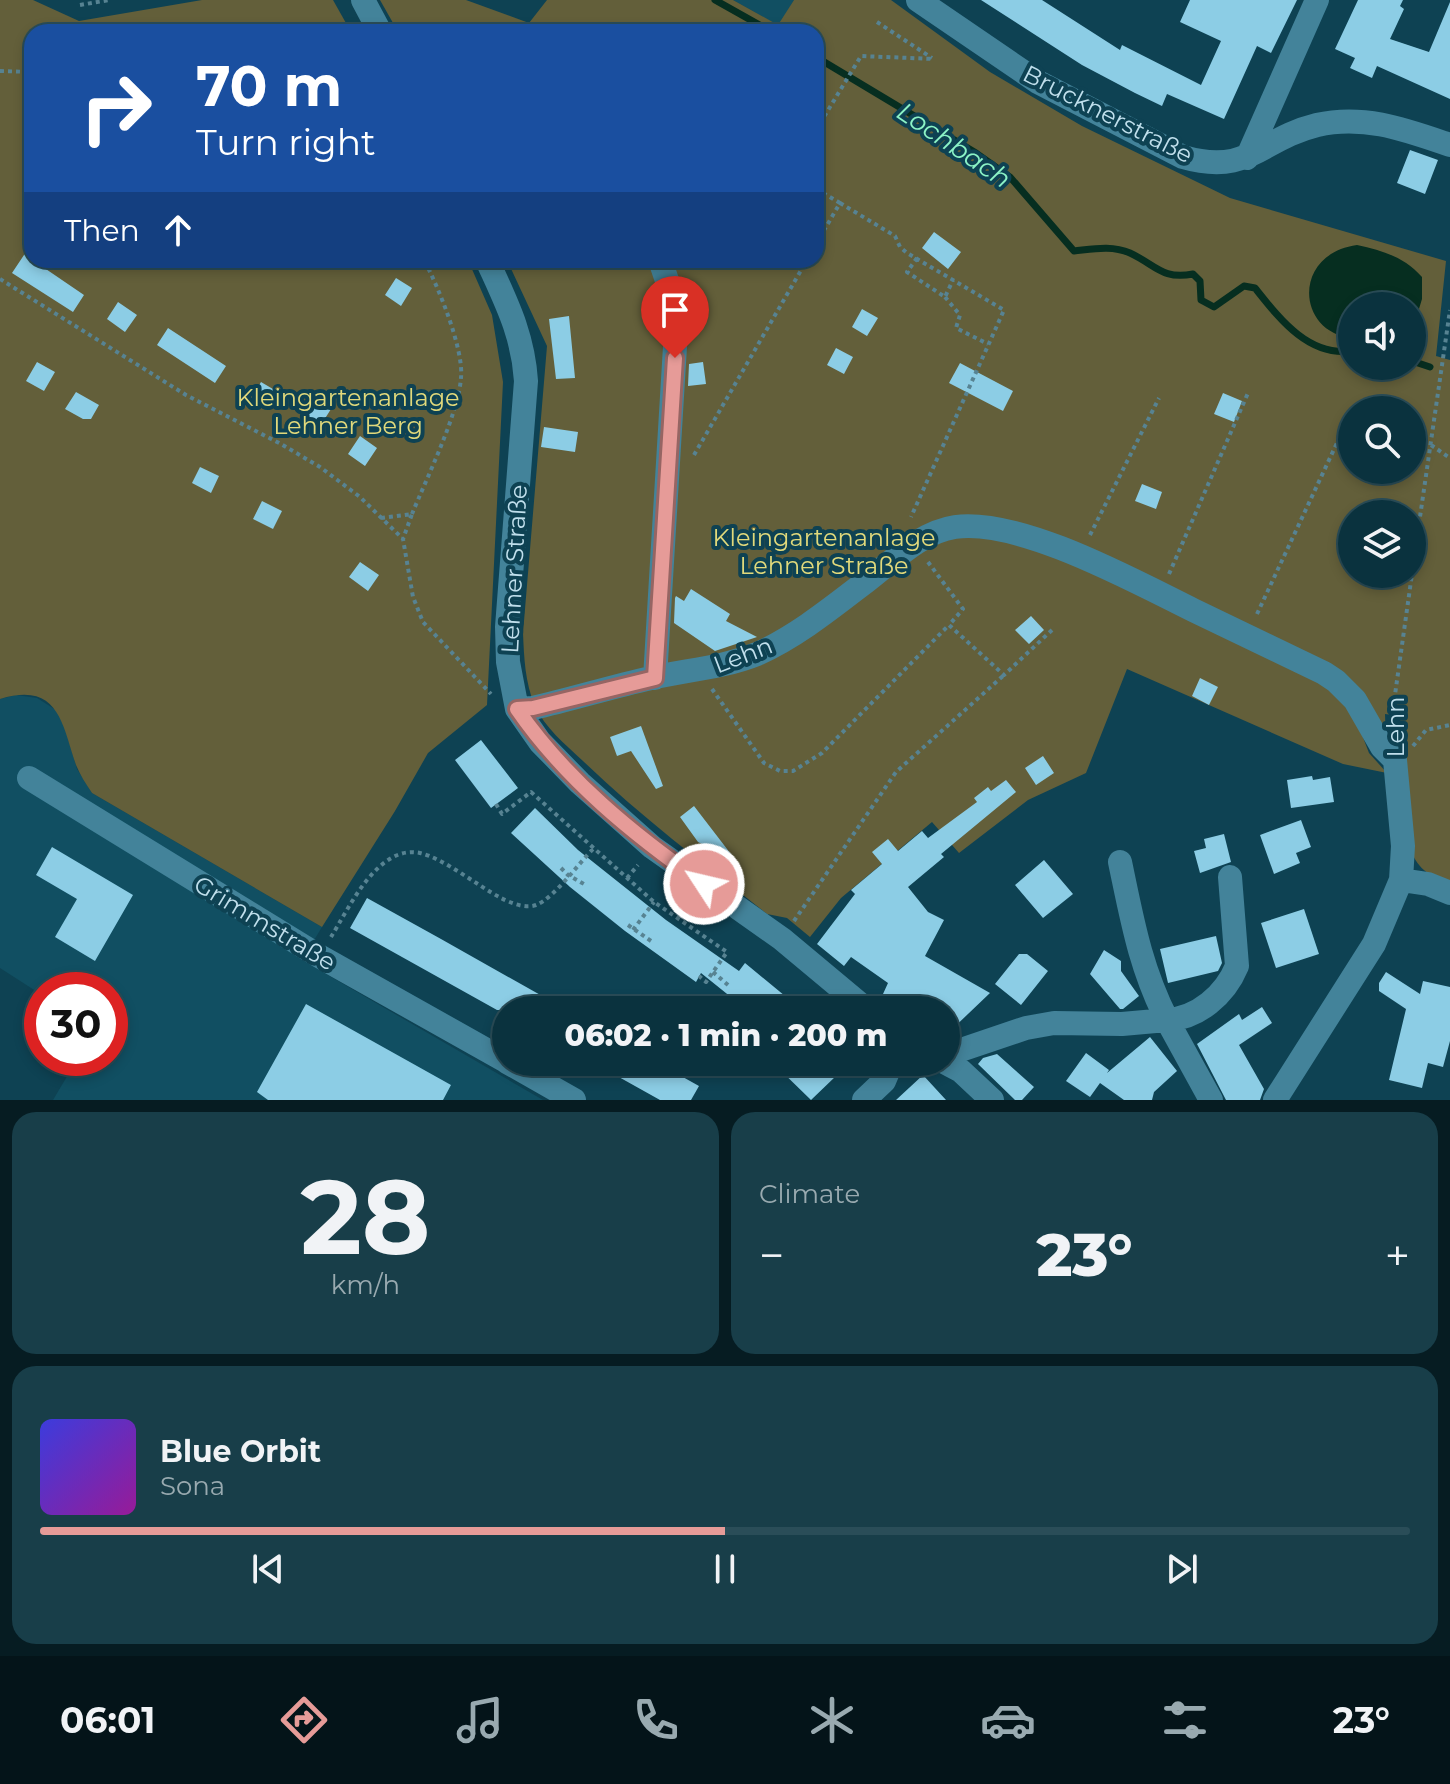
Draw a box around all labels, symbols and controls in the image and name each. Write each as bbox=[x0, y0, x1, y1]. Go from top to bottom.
text: 70 m bbox=[196, 52, 342, 120]
icon: right bbox=[64, 56, 168, 160]
street label: Brucknerstraße bbox=[1018, 59, 1198, 169]
water label: Lochbach bbox=[891, 95, 1017, 195]
text: Turn right bbox=[196, 120, 376, 164]
icon: ahead bbox=[156, 208, 200, 252]
text: Then bbox=[64, 212, 140, 249]
pin bbox=[641, 276, 709, 358]
icon: arrive bbox=[653, 288, 697, 332]
map controls bbox=[1338, 292, 1426, 588]
button: sound bbox=[1338, 292, 1426, 380]
park label: Kleingartenanlage Lehner Berg bbox=[236, 383, 460, 440]
button: search bbox=[1338, 396, 1426, 484]
street label: Lehner Straße bbox=[495, 484, 533, 654]
button: layers bbox=[1338, 500, 1426, 588]
park label: Kleingartenanlage Lehner Straße bbox=[712, 523, 936, 580]
street label: Lehn bbox=[709, 631, 777, 679]
street label: Lehn bbox=[1381, 697, 1410, 757]
position arrow bbox=[662, 842, 746, 926]
street label: Grimmstraße bbox=[189, 869, 341, 977]
speed limit sign: 30 bbox=[24, 972, 128, 1076]
text: 06:02 · 1 min · 200 m bbox=[565, 1017, 887, 1054]
text: 28 bbox=[300, 1153, 431, 1280]
text: Climate bbox=[759, 1178, 860, 1210]
text: 23° bbox=[1036, 1218, 1133, 1291]
text: − bbox=[759, 1228, 784, 1282]
text: + bbox=[1385, 1228, 1410, 1282]
text: km/h bbox=[331, 1269, 400, 1301]
text: Blue Orbit bbox=[160, 1433, 321, 1470]
text: Sona bbox=[160, 1470, 225, 1502]
icon: previous bbox=[246, 1547, 290, 1591]
icon: pause bbox=[703, 1547, 747, 1591]
icon: next bbox=[1160, 1547, 1204, 1591]
icon: directions bbox=[276, 1692, 332, 1748]
icon: music bbox=[452, 1692, 508, 1748]
icon: phone bbox=[628, 1692, 684, 1748]
icon: climate bbox=[804, 1692, 860, 1748]
icon: car bbox=[980, 1692, 1036, 1748]
icon: filters bbox=[1157, 1692, 1213, 1748]
text: 06:01 bbox=[60, 1698, 155, 1742]
text: 23° bbox=[1333, 1698, 1390, 1742]

